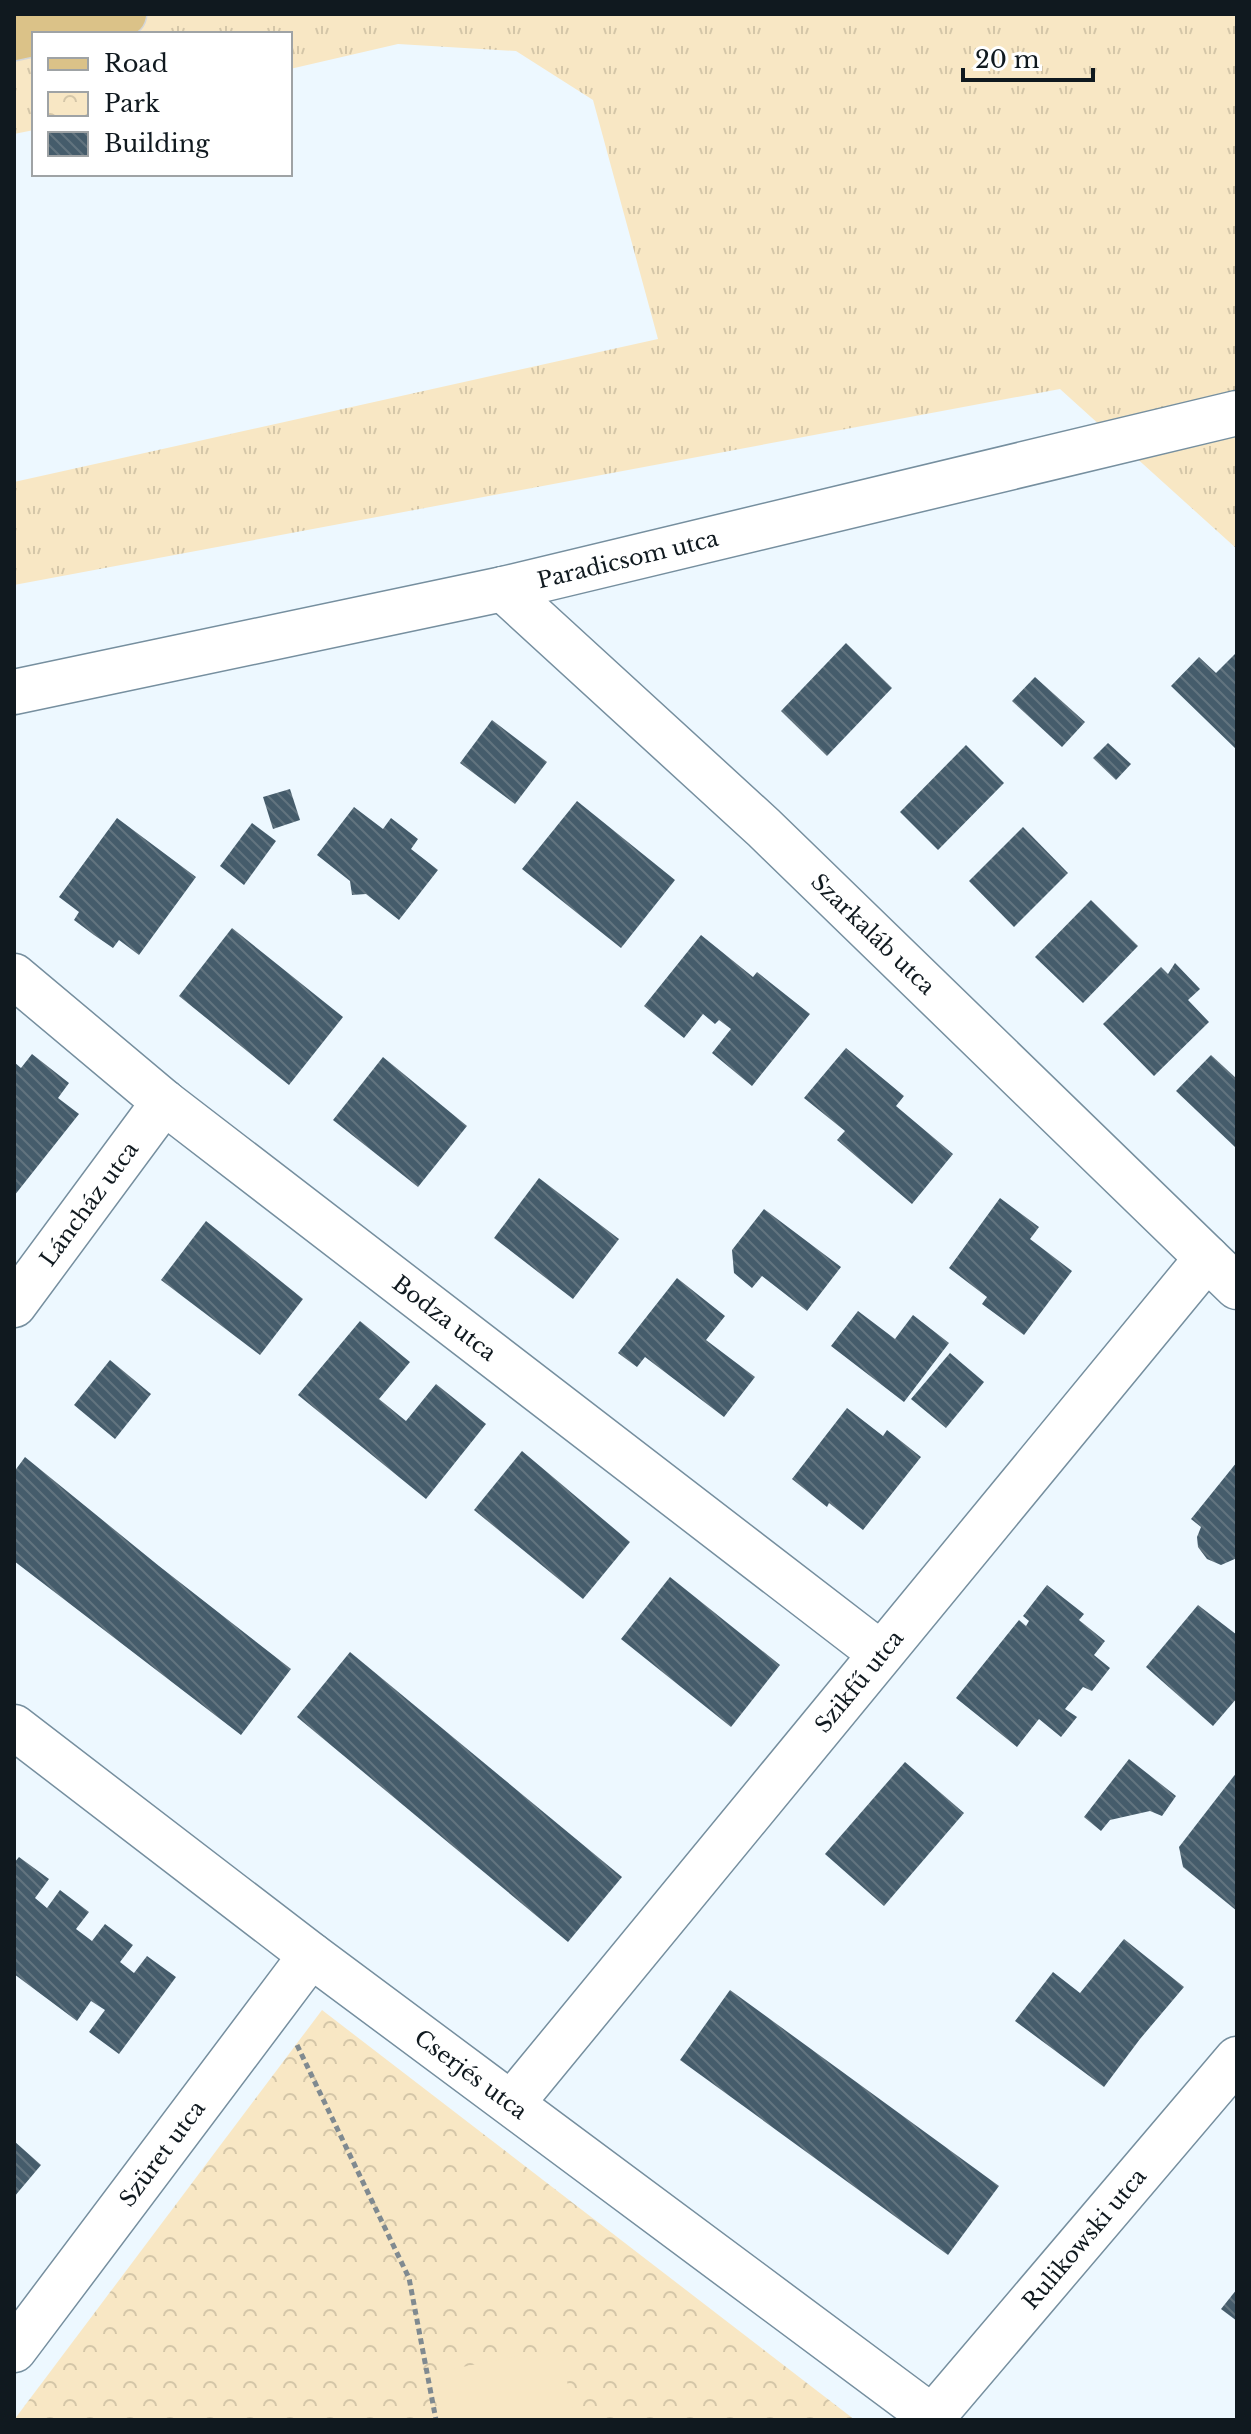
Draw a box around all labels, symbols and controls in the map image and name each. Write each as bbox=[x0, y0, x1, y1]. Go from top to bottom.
legend bbox=[32, 32, 292, 176]
scale bar bbox=[963, 32, 1093, 82]
text: 20 m bbox=[975, 45, 1040, 74]
text: Road bbox=[104, 49, 168, 78]
text: Park bbox=[104, 89, 160, 118]
text: Building bbox=[104, 129, 210, 158]
street label: Paradicsom utca bbox=[535, 525, 722, 594]
street label: Szarkaláb utca bbox=[805, 868, 941, 1001]
street label: Láncház utca bbox=[34, 1136, 145, 1272]
street label: Bodza utca bbox=[387, 1270, 502, 1367]
street label: Szikfű utca bbox=[809, 1624, 910, 1738]
street label: Cserjés utca bbox=[409, 2024, 533, 2126]
street label: Szüret utca bbox=[114, 2095, 211, 2212]
street label: Rulikowski utca bbox=[1017, 2162, 1153, 2315]

